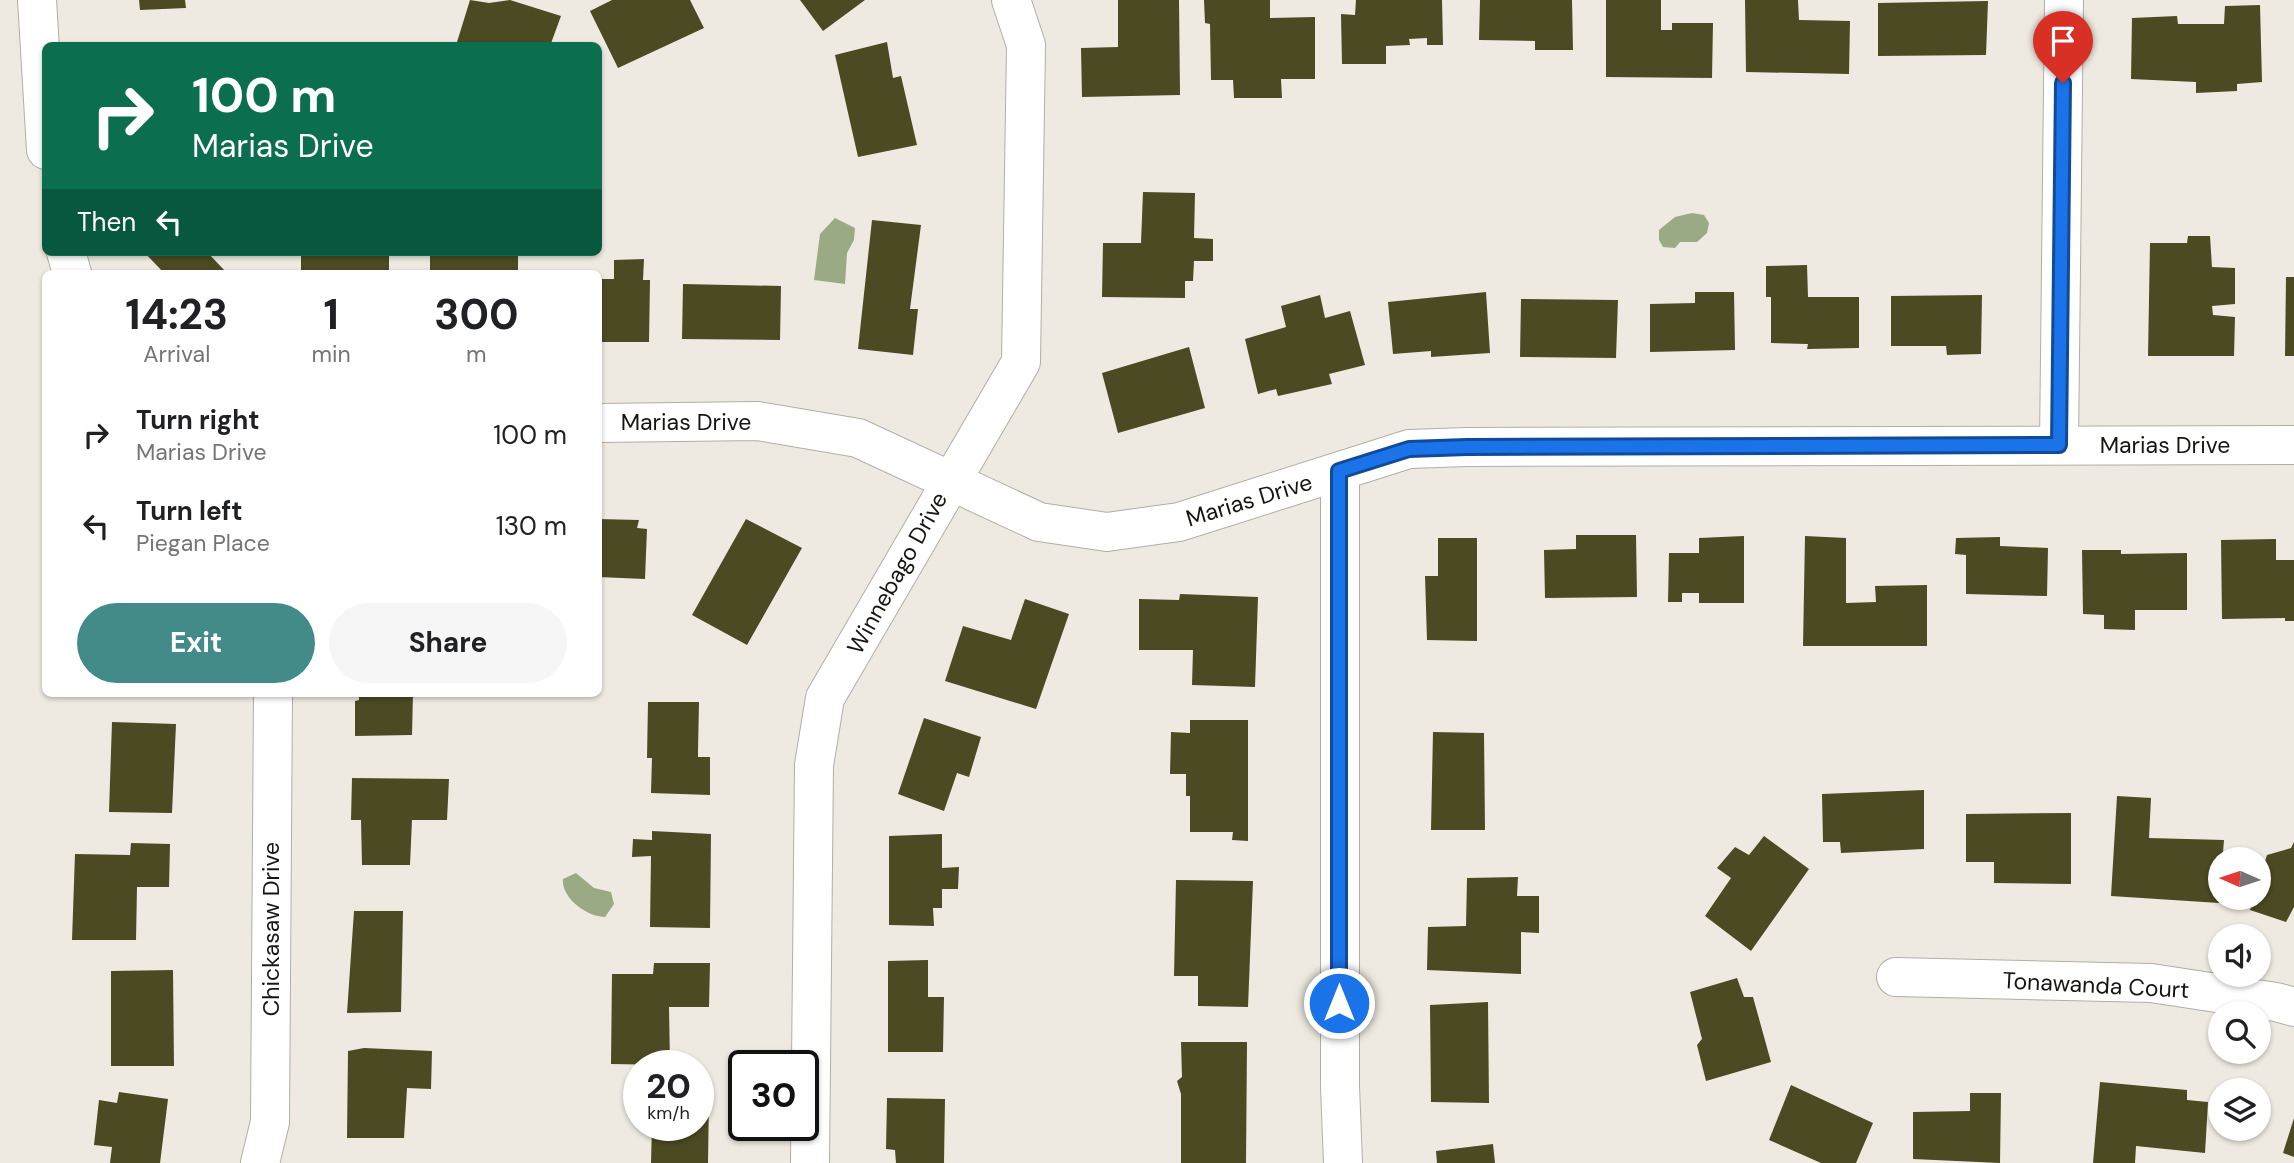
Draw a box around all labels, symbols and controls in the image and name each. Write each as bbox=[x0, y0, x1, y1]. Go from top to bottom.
pin bbox=[2033, 11, 2093, 83]
icon: arrive bbox=[2044, 22, 2082, 60]
text: 100 m bbox=[192, 63, 336, 127]
icon: right bbox=[77, 70, 168, 161]
text: Marias Drive bbox=[192, 125, 374, 167]
icon: left bbox=[150, 203, 188, 241]
text: Then bbox=[77, 205, 136, 239]
text: 14:23 bbox=[125, 287, 228, 342]
text: 1 bbox=[324, 287, 339, 342]
text: 300 bbox=[434, 287, 519, 342]
text: Arrival bbox=[143, 339, 210, 369]
text: min bbox=[312, 339, 351, 369]
text: m bbox=[466, 339, 487, 369]
text: Turn right bbox=[136, 403, 260, 437]
street label: Marias Drive bbox=[621, 407, 751, 437]
icon: right bbox=[77, 416, 115, 454]
text: 100 m bbox=[493, 418, 567, 452]
street label: Marias Drive bbox=[2100, 430, 2230, 460]
text: Marias Drive bbox=[136, 437, 267, 467]
street label: Marias Drive bbox=[1182, 467, 1316, 533]
street label: Winnebago Drive bbox=[840, 487, 954, 659]
text: Turn left bbox=[136, 494, 243, 528]
icon: left bbox=[77, 507, 115, 545]
text: 130 m bbox=[496, 509, 567, 543]
text: Piegan Place bbox=[136, 528, 270, 558]
button: Exit bbox=[77, 603, 315, 683]
button: Share bbox=[329, 603, 567, 683]
street label: Chickasaw Drive bbox=[256, 842, 286, 1016]
north arrow bbox=[2208, 847, 2272, 910]
map controls bbox=[2208, 847, 2271, 1141]
button: sound bbox=[2208, 924, 2271, 987]
street label: Tonawanda Court bbox=[2002, 965, 2190, 1005]
position arrow bbox=[1302, 966, 1376, 1040]
button: search bbox=[2208, 1001, 2271, 1064]
speed limit sign: 30 bbox=[728, 1050, 819, 1141]
text: 20 bbox=[646, 1063, 691, 1109]
button: layers bbox=[2208, 1078, 2271, 1141]
text: km/h bbox=[647, 1101, 690, 1125]

